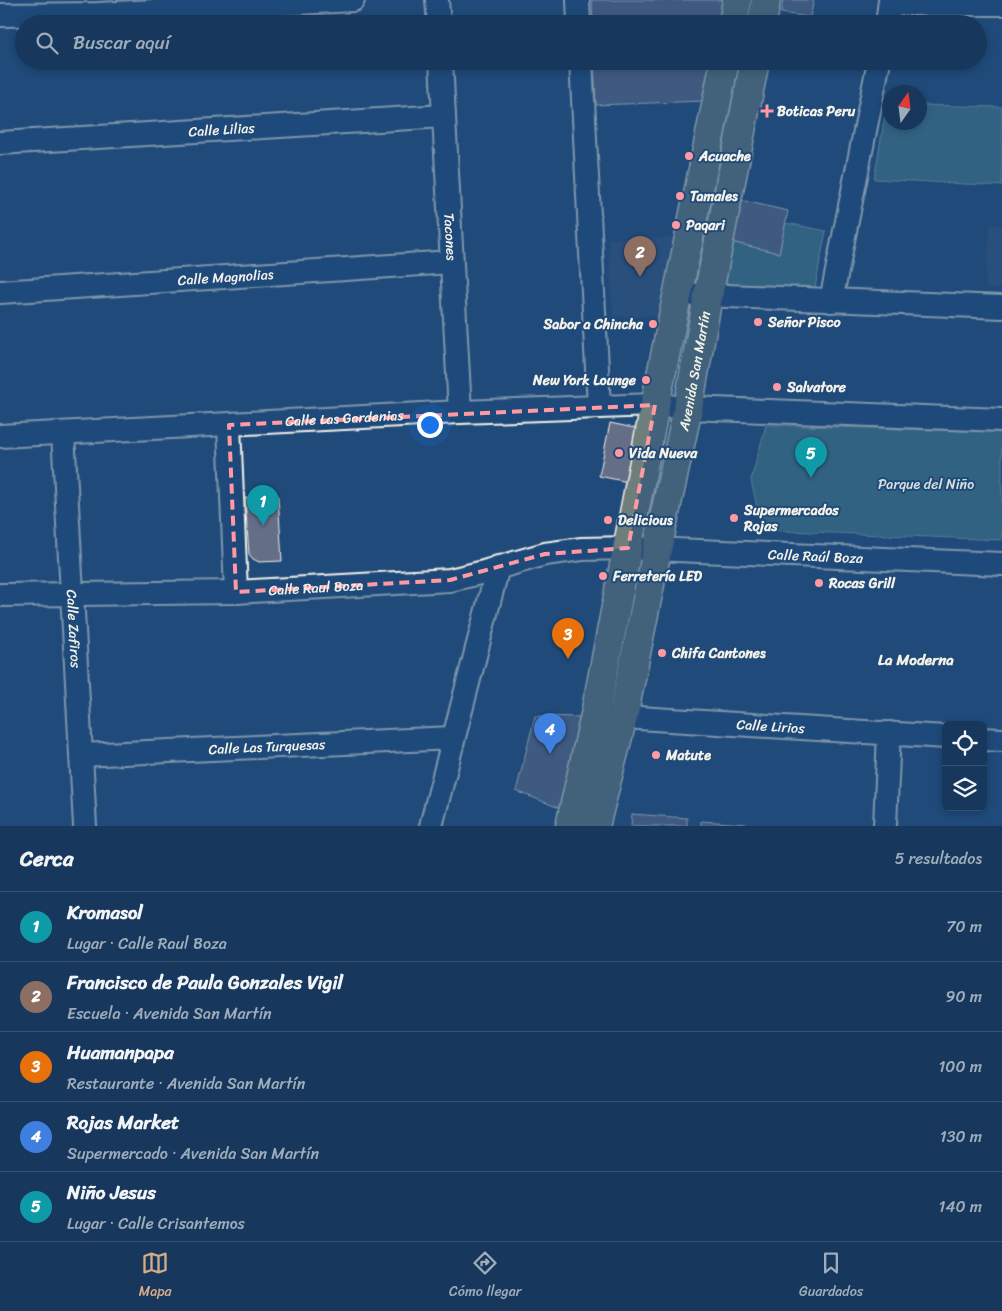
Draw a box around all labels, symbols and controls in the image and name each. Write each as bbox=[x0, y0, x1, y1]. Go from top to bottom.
search box bbox=[15, 15, 987, 70]
text: Buscar aquí bbox=[73, 26, 170, 59]
icon: search bbox=[33, 29, 61, 57]
north arrow bbox=[882, 85, 927, 130]
place label: Boticas Peru bbox=[777, 99, 856, 124]
marker: Boticas Peru bbox=[761, 105, 773, 117]
street label: Calle Lilias bbox=[188, 116, 256, 145]
place label: Acuache bbox=[698, 144, 751, 169]
marker: Acuache bbox=[683, 150, 695, 162]
place label: Tamales bbox=[690, 184, 738, 209]
marker: Tamales bbox=[674, 190, 686, 202]
street label: Tacones bbox=[436, 212, 464, 262]
place label: Paqari bbox=[686, 213, 726, 238]
marker: Paqari bbox=[670, 219, 682, 231]
pin: 2 bbox=[624, 236, 656, 277]
street label: Calle Magnolias bbox=[177, 262, 275, 293]
street label: Avenida San Martín bbox=[671, 309, 718, 434]
place label: Señor Pisco bbox=[767, 310, 842, 335]
place label: Sabor a Chincha bbox=[543, 312, 644, 337]
marker: Señor Pisco bbox=[752, 316, 764, 328]
marker: Sabor a Chincha bbox=[647, 318, 659, 330]
place label: New York Lounge bbox=[532, 368, 637, 393]
marker: New York Lounge bbox=[640, 374, 652, 386]
place label: Salvatore bbox=[786, 375, 847, 400]
marker: Salvatore bbox=[771, 381, 783, 393]
street label: Calle Las Gardenias bbox=[285, 403, 405, 434]
your location bbox=[417, 412, 443, 438]
pin: 5 bbox=[795, 437, 827, 478]
place label: Vida Nueva bbox=[629, 441, 698, 466]
marker: Vida Nueva bbox=[613, 447, 625, 459]
park label: Parque del Niño bbox=[878, 472, 974, 497]
pin: 1 bbox=[247, 485, 279, 526]
place label: Supermercados Rojas bbox=[743, 498, 839, 539]
place label: Delicious bbox=[618, 508, 673, 533]
marker: Supermercados Rojas bbox=[728, 512, 740, 524]
marker: Delicious bbox=[602, 514, 614, 526]
street label: Calle Raúl Boza bbox=[768, 542, 865, 571]
place label: Ferretería LED bbox=[612, 564, 702, 589]
marker: Ferretería LED bbox=[597, 570, 609, 582]
place label: Rocas Grill bbox=[828, 571, 896, 596]
street label: Calle Raul Boza bbox=[268, 573, 364, 603]
marker: Rocas Grill bbox=[813, 577, 825, 589]
street label: Calle Zafiros bbox=[59, 589, 88, 669]
pin: 3 bbox=[552, 618, 584, 659]
place label: Chifa Cantones bbox=[671, 641, 766, 666]
marker: Chifa Cantones bbox=[656, 647, 668, 659]
district label: La Moderna bbox=[878, 647, 954, 673]
street label: Calle Lirios bbox=[736, 712, 806, 741]
pin: 4 bbox=[534, 713, 566, 754]
map controls bbox=[942, 721, 987, 811]
button: locate bbox=[942, 721, 987, 766]
street label: Calle Las Turquesas bbox=[208, 732, 326, 762]
place label: Matute bbox=[665, 743, 711, 768]
marker: Matute bbox=[650, 749, 662, 761]
button: layers bbox=[942, 766, 987, 811]
text: Cerca bbox=[20, 840, 74, 878]
text: 5 resultados bbox=[895, 844, 982, 873]
text: Kromasol bbox=[67, 896, 143, 929]
text: 1 bbox=[33, 912, 39, 941]
text: 70 m bbox=[946, 912, 982, 941]
text: Lugar · Calle Raul Boza bbox=[67, 929, 227, 958]
text: Francisco de Paula Gonzales Vigil bbox=[67, 966, 343, 999]
text: 2 bbox=[31, 982, 41, 1011]
text: 90 m bbox=[946, 982, 982, 1011]
text: Escuela · Avenida San Martín bbox=[67, 999, 272, 1028]
text: Huamanpapa bbox=[67, 1036, 174, 1069]
text: 3 bbox=[32, 1052, 40, 1081]
text: 100 m bbox=[938, 1052, 982, 1081]
text: Restaurante · Avenida San Martín bbox=[67, 1069, 305, 1098]
text: Rojas Market bbox=[67, 1106, 179, 1139]
text: 4 bbox=[31, 1122, 41, 1151]
text: 130 m bbox=[940, 1122, 982, 1151]
text: Supermercado · Avenida San Martín bbox=[67, 1139, 319, 1168]
text: Niño Jesus bbox=[67, 1176, 156, 1209]
text: 5 bbox=[31, 1192, 41, 1221]
text: 140 m bbox=[939, 1192, 982, 1221]
text: Lugar · Calle Crisantemos bbox=[67, 1209, 245, 1238]
tab: Mapa bbox=[139, 1249, 172, 1304]
tab: Cómo llegar bbox=[449, 1249, 521, 1304]
tab: Guardados bbox=[799, 1249, 863, 1304]

